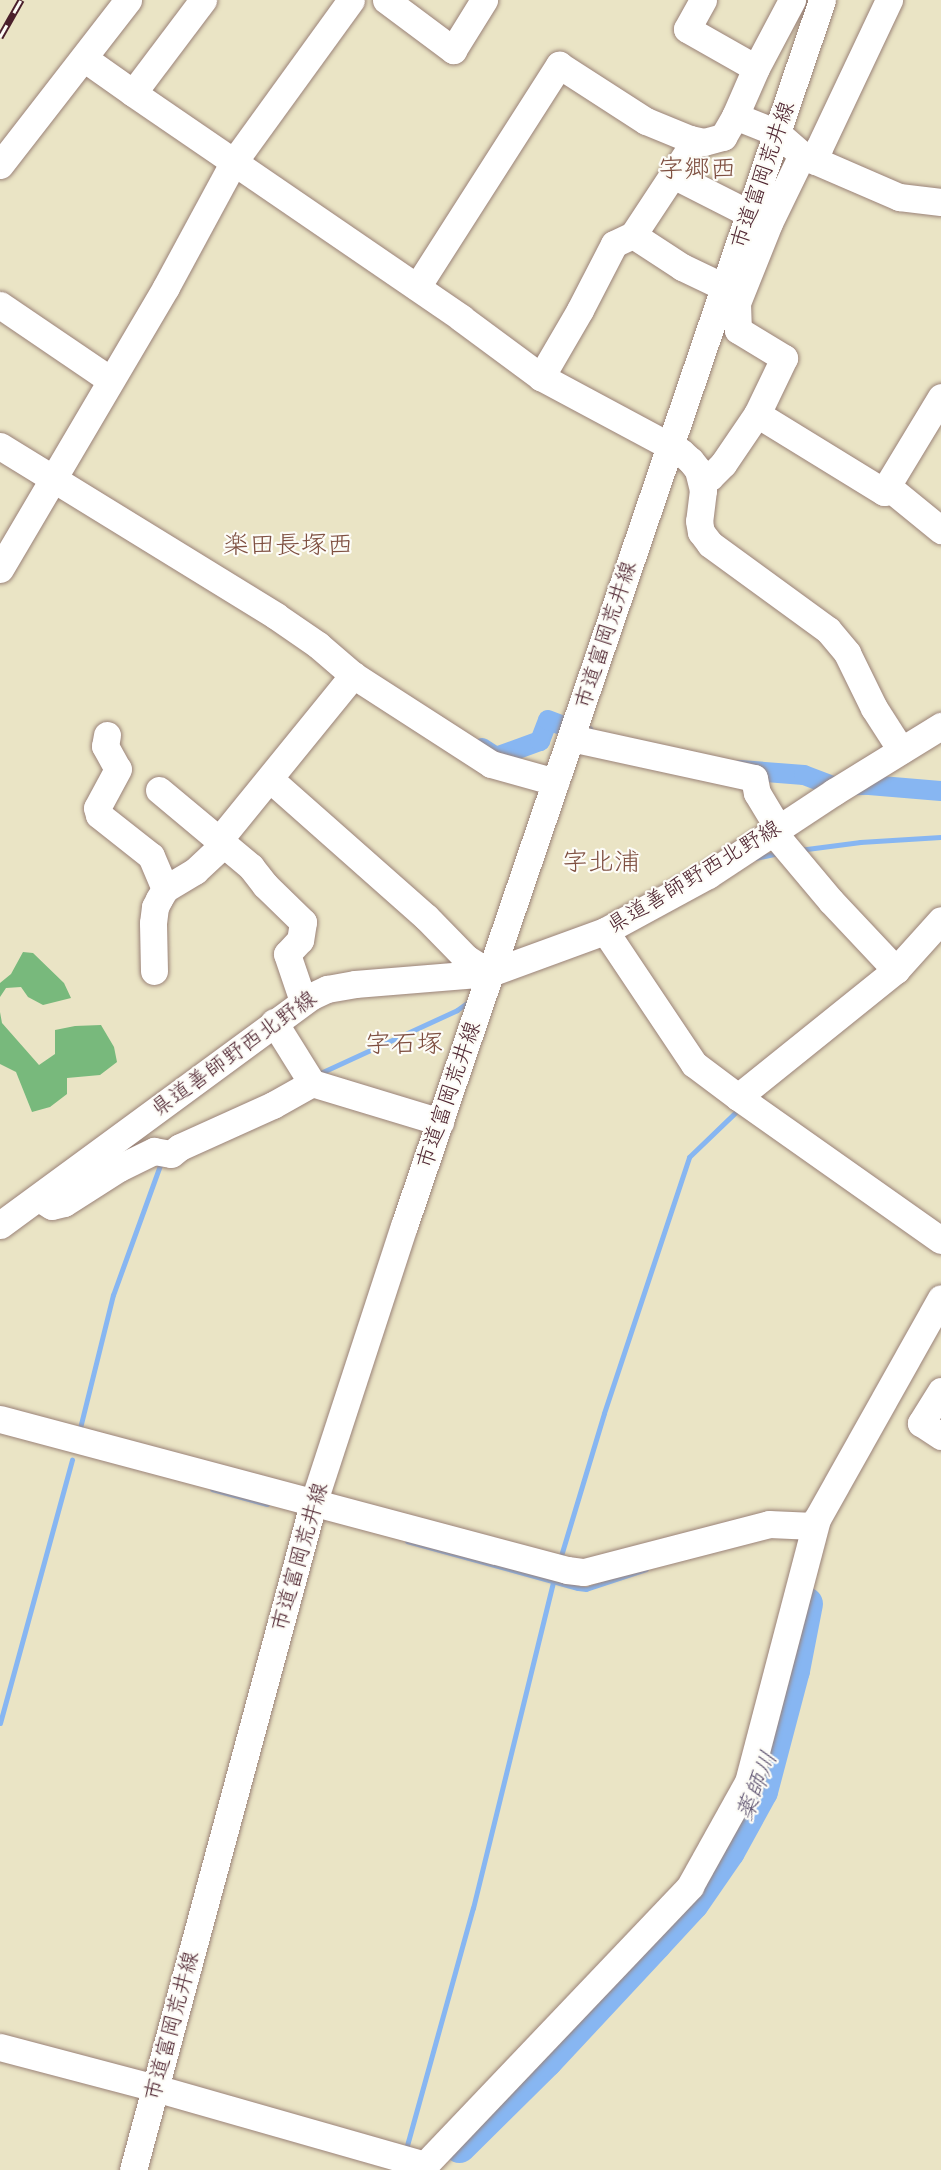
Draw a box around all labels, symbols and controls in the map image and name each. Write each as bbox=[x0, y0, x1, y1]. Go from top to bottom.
street label: 市道富岡荒井線 bbox=[725, 98, 801, 252]
district label: 字郷西 bbox=[658, 154, 736, 186]
district label: 楽田長塚西 bbox=[223, 530, 353, 562]
street label: 市道富岡荒井線 bbox=[570, 558, 642, 712]
street label: 県道善師野西北野線 bbox=[602, 815, 786, 939]
district label: 字北浦 bbox=[562, 847, 640, 879]
street label: 県道善師野西北野線 bbox=[146, 985, 322, 1123]
street label: 市道富岡荒井線 bbox=[411, 1018, 487, 1172]
district label: 字石塚 bbox=[365, 1029, 443, 1061]
street label: 市道富岡荒井線 bbox=[266, 1479, 334, 1635]
water label: 薬師川 bbox=[730, 1747, 784, 1825]
street label: 市道富岡荒井線 bbox=[139, 1948, 205, 2104]

